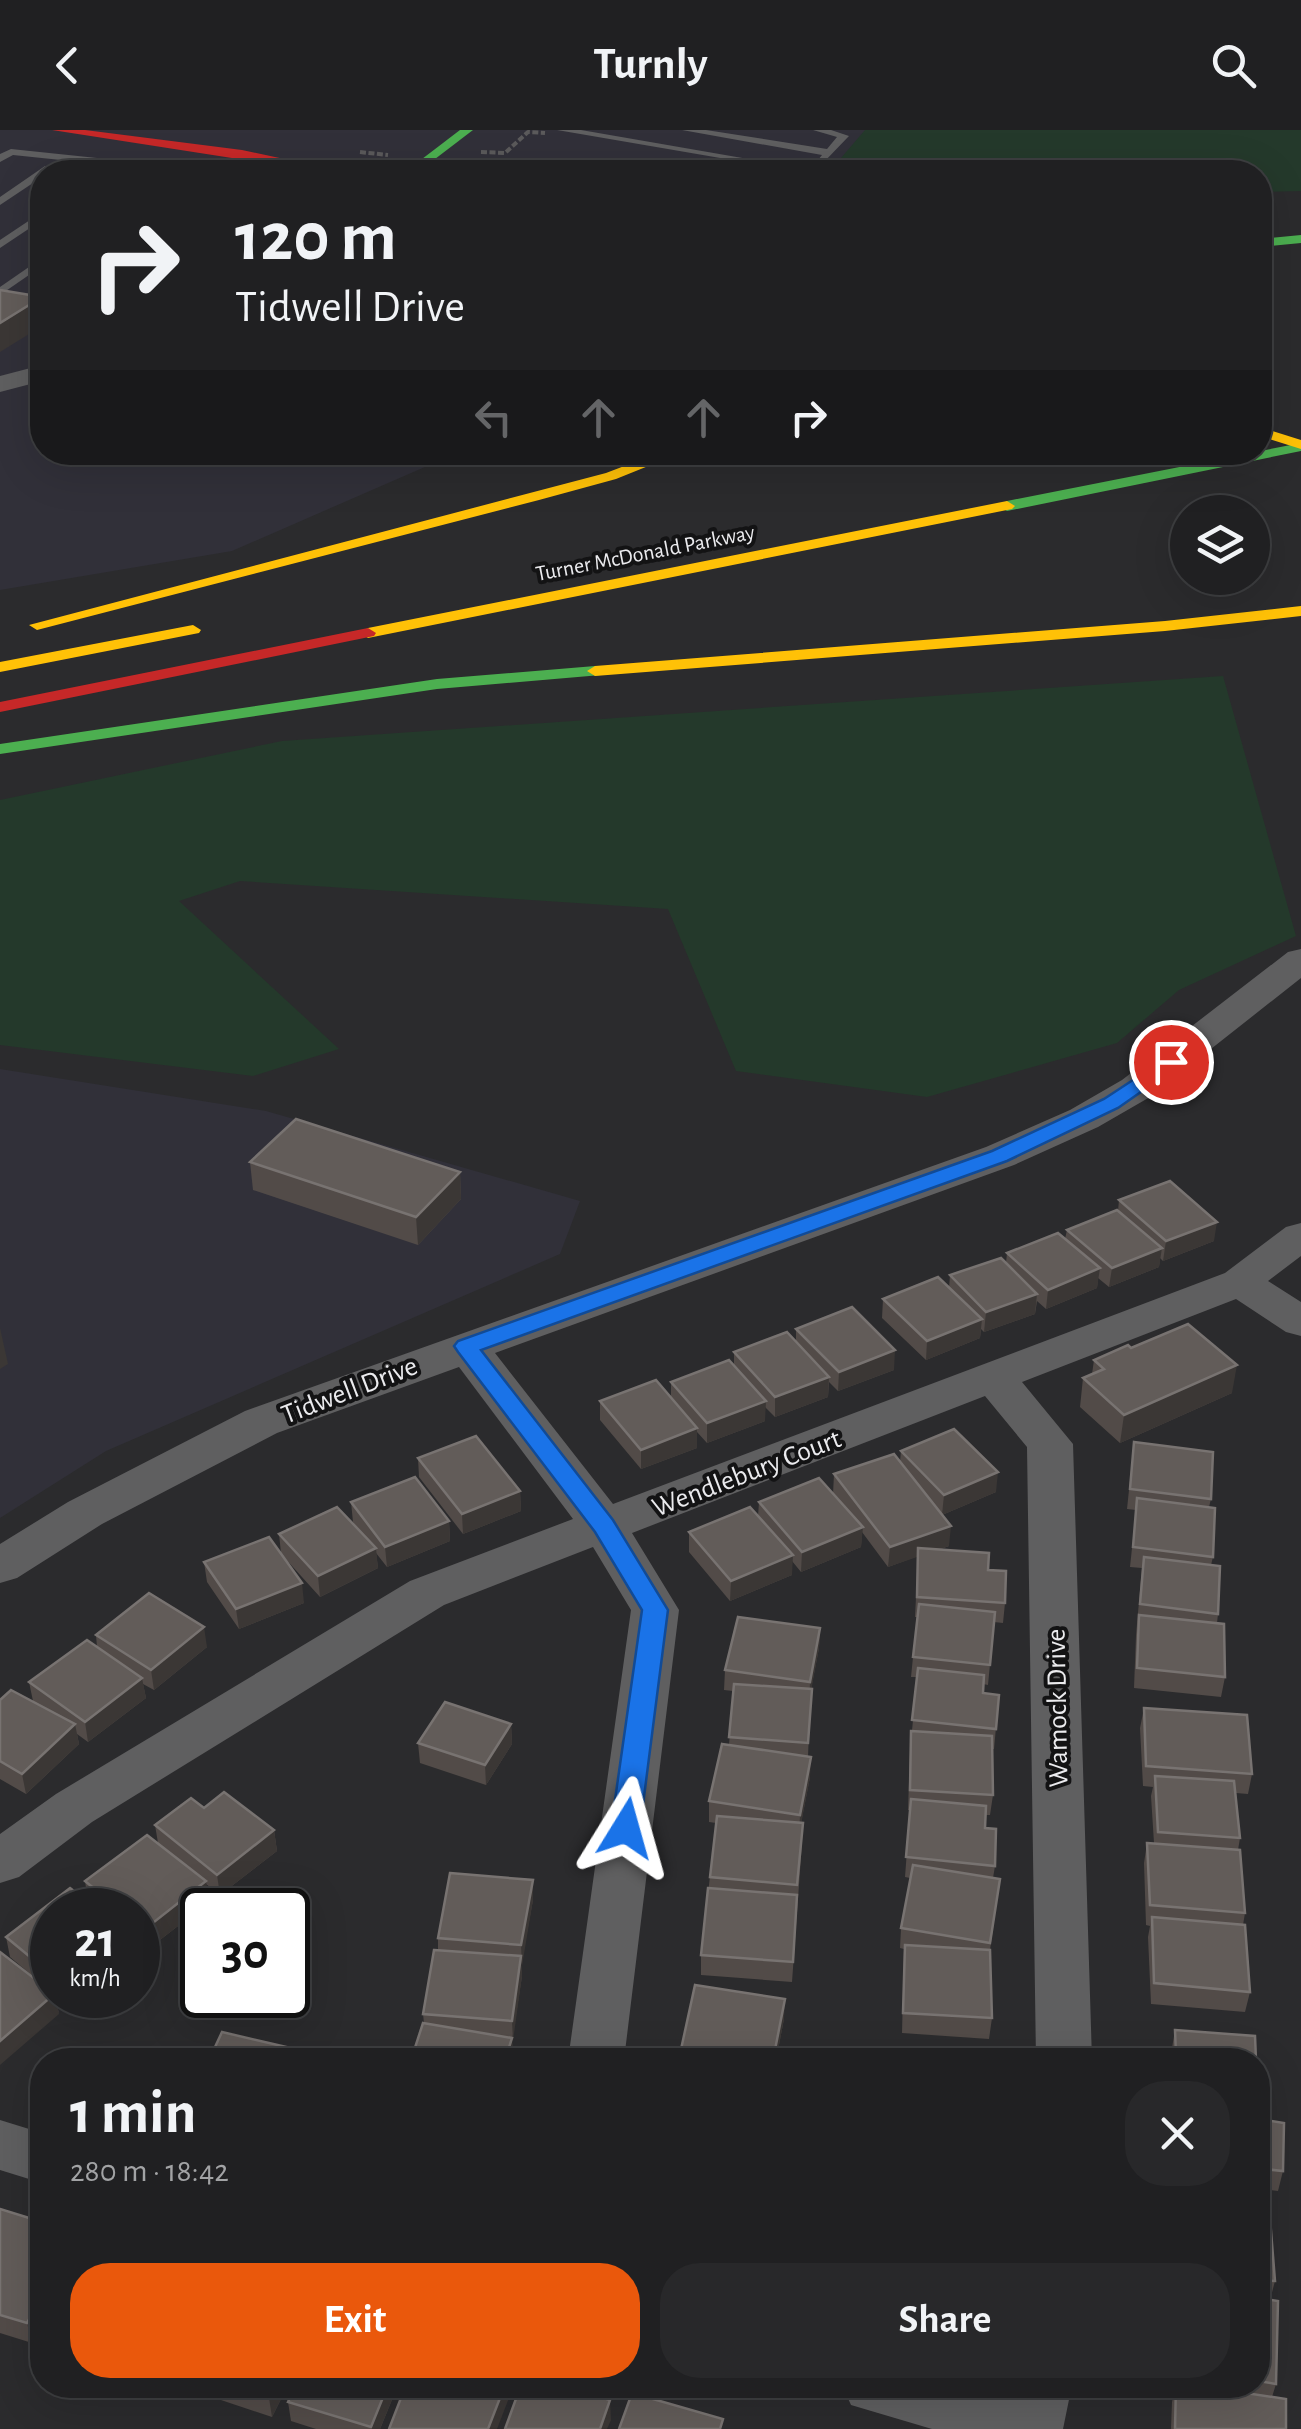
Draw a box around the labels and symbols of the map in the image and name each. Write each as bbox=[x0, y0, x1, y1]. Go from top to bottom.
street label: Turner McDonald Parkway bbox=[534, 521, 757, 585]
pin bbox=[1129, 1020, 1214, 1105]
street label: Tidwell Drive bbox=[278, 1352, 422, 1430]
street label: Wendlebury Court bbox=[649, 1425, 845, 1523]
street label: Wamock Drive bbox=[1043, 1628, 1073, 1788]
position arrow bbox=[574, 1776, 678, 1880]
speed limit sign: 30 bbox=[180, 1888, 310, 2018]

